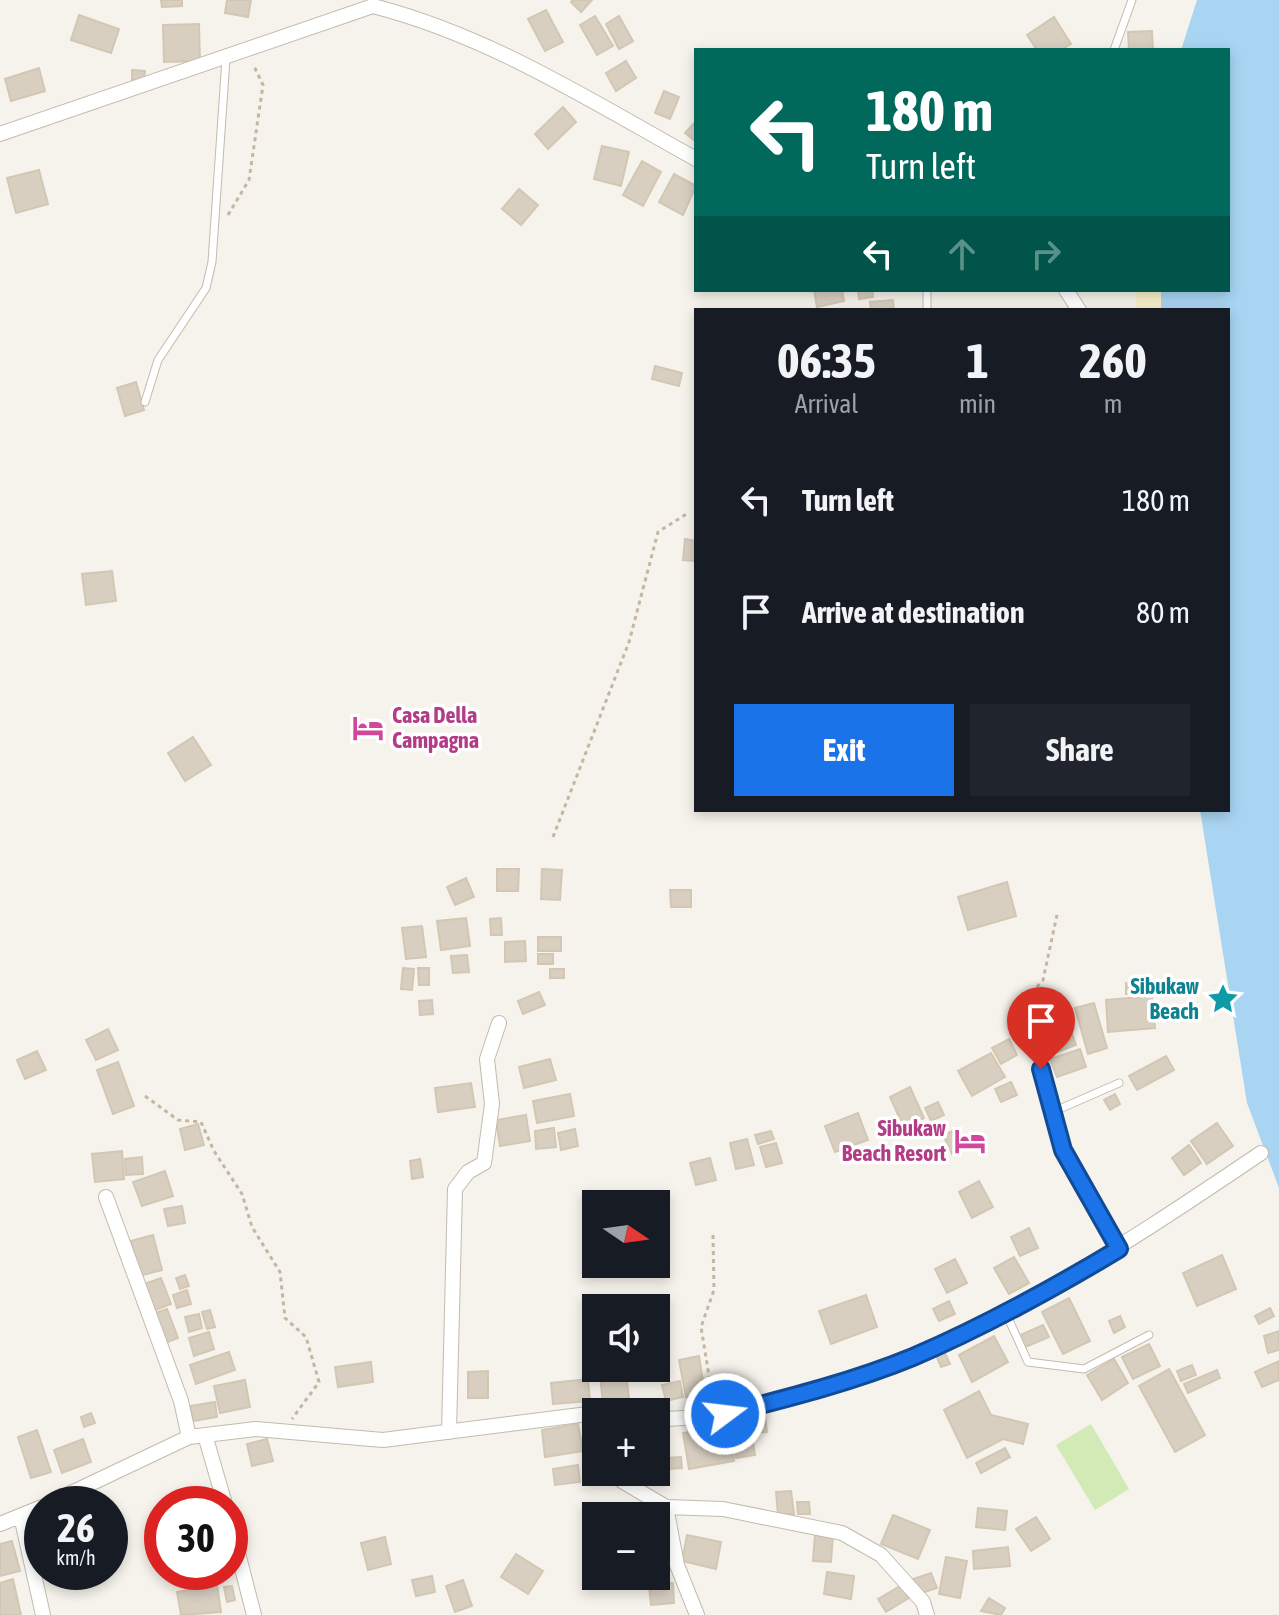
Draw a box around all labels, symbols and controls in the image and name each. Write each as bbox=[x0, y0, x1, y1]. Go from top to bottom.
text: 180 m bbox=[866, 79, 993, 143]
icon: left bbox=[734, 80, 838, 184]
text: Turn left bbox=[866, 145, 976, 187]
icon: left bbox=[856, 232, 900, 276]
icon: ahead bbox=[940, 232, 984, 276]
icon: right bbox=[1024, 232, 1068, 276]
text: 06:35 bbox=[777, 333, 876, 388]
text: 1 bbox=[966, 333, 989, 388]
text: 260 bbox=[1079, 333, 1147, 388]
text: Arrival bbox=[795, 389, 858, 419]
text: min bbox=[959, 389, 996, 419]
text: m bbox=[1104, 389, 1122, 419]
icon: left bbox=[734, 478, 778, 522]
text: Turn left bbox=[802, 483, 894, 517]
text: 180 m bbox=[1122, 483, 1190, 517]
icon: arrive bbox=[734, 590, 778, 634]
text: Arrive at destination bbox=[802, 595, 1024, 629]
text: 80 m bbox=[1136, 595, 1190, 629]
place label: Casa Della Campagna bbox=[392, 702, 479, 753]
button: Exit bbox=[734, 704, 954, 796]
button: Share bbox=[970, 704, 1190, 796]
hotel icon: Casa Della Campagna bbox=[351, 711, 385, 745]
place label: Sibukaw Beach bbox=[1131, 973, 1199, 1024]
place icon: Sibukaw Beach bbox=[1206, 982, 1240, 1016]
pin bbox=[1007, 987, 1075, 1069]
icon: arrive bbox=[1019, 999, 1063, 1043]
place label: Sibukaw Beach Resort bbox=[842, 1115, 947, 1166]
hotel icon: Sibukaw Beach Resort bbox=[953, 1124, 987, 1158]
north arrow bbox=[582, 1190, 670, 1278]
map controls bbox=[582, 1190, 670, 1590]
button: sound bbox=[582, 1294, 670, 1382]
position arrow bbox=[683, 1372, 767, 1456]
button: + bbox=[582, 1398, 670, 1486]
speed limit sign: 30 bbox=[144, 1486, 248, 1590]
button: − bbox=[582, 1502, 670, 1590]
text: 26 bbox=[57, 1505, 95, 1550]
text: km/h bbox=[56, 1546, 96, 1569]

